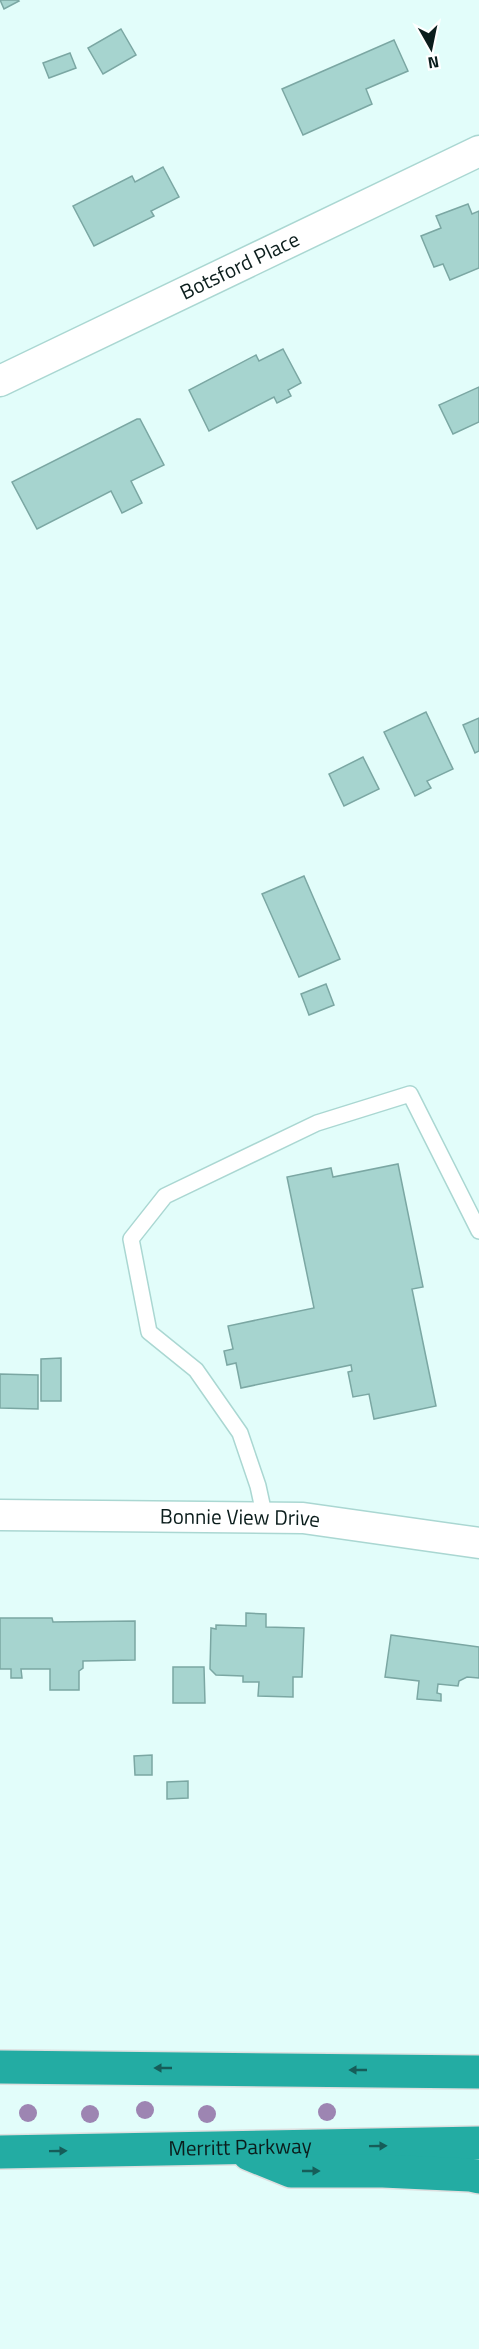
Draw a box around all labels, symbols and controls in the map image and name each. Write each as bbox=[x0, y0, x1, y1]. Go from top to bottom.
north arrow bbox=[401, 18, 461, 78]
text: N bbox=[426, 50, 441, 76]
street label: Botsford Place bbox=[174, 223, 305, 307]
street label: Bonnie View Drive bbox=[160, 1500, 322, 1535]
one-way arrow bbox=[153, 2064, 172, 2073]
one-way arrow bbox=[348, 2065, 367, 2075]
street label: Merritt Parkway bbox=[168, 2129, 312, 2164]
one-way arrow bbox=[369, 2141, 388, 2151]
one-way arrow bbox=[49, 2147, 68, 2156]
one-way arrow bbox=[302, 2166, 321, 2176]

